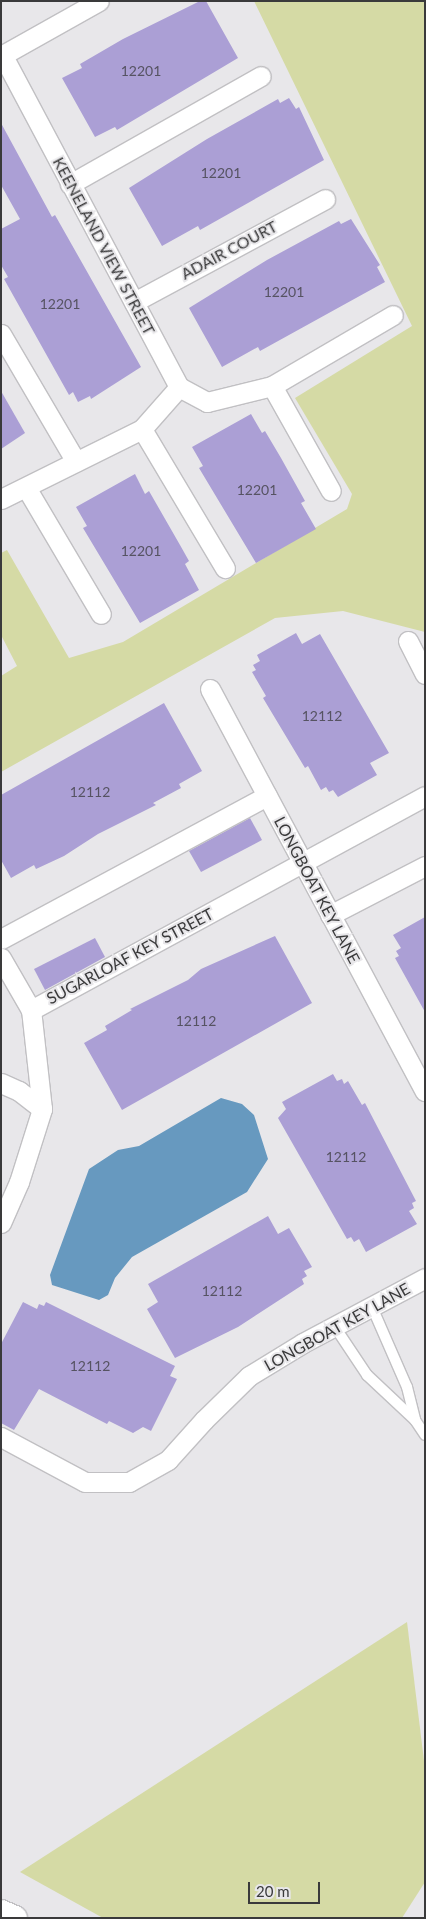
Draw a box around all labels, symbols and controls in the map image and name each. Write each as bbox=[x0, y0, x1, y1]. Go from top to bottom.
house number: 12201 bbox=[121, 63, 161, 79]
street label: KEENELAND VIEW STREET bbox=[49, 153, 159, 339]
house number: 12201 bbox=[201, 165, 241, 181]
street label: ADAIR COURT bbox=[178, 217, 280, 283]
house number: 12201 bbox=[264, 284, 304, 300]
house number: 12201 bbox=[40, 296, 80, 312]
house number: 12201 bbox=[237, 482, 277, 498]
house number: 12201 bbox=[121, 543, 161, 559]
house number: 12112 bbox=[302, 708, 342, 724]
house number: 12112 bbox=[70, 784, 110, 800]
street label: LONGBOAT KEY LANE bbox=[270, 813, 364, 967]
street label: SUGARLOAF KEY STREET bbox=[43, 904, 217, 1008]
house number: 12112 bbox=[176, 1013, 216, 1029]
house number: 12112 bbox=[326, 1149, 366, 1165]
street label: LONGBOAT KEY LANE bbox=[260, 1279, 414, 1375]
house number: 12112 bbox=[202, 1283, 242, 1299]
house number: 12112 bbox=[70, 1358, 110, 1374]
scale bar bbox=[251, 1872, 324, 1904]
text: 20 m bbox=[256, 1882, 290, 1900]

